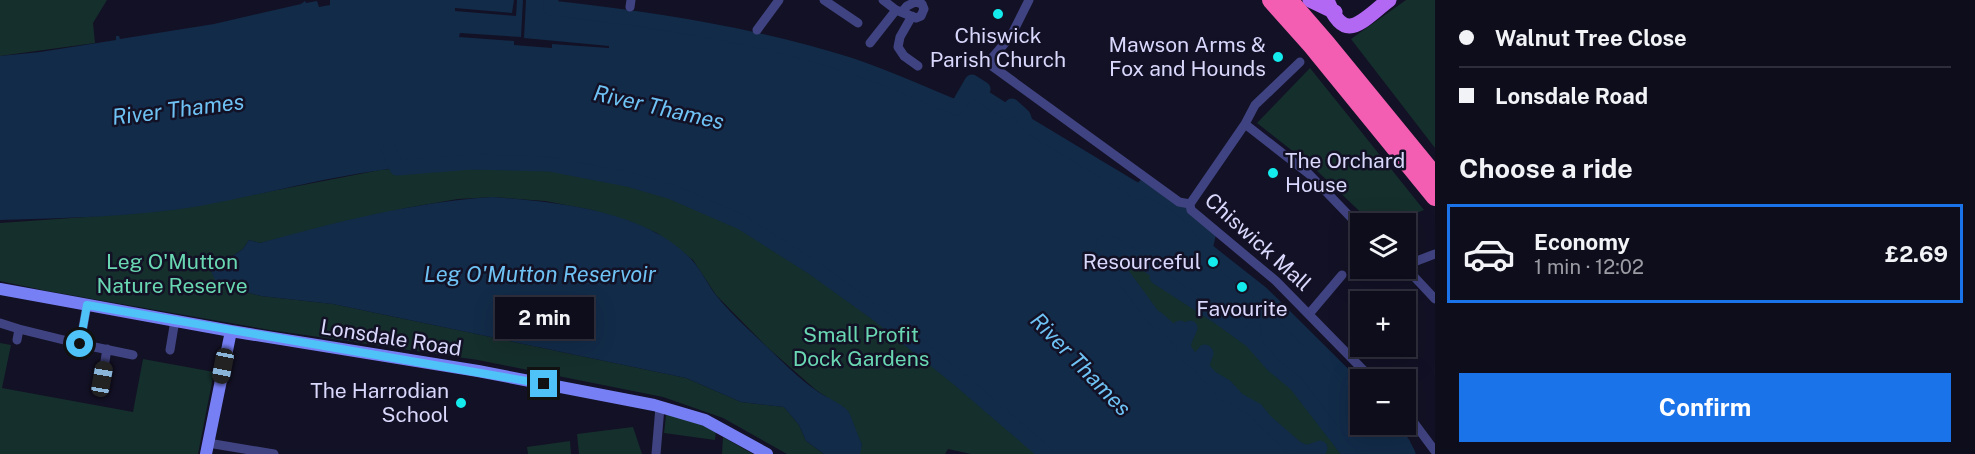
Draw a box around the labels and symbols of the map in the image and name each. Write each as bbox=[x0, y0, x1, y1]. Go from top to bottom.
marker: Chiswick Parish Church bbox=[991, 7, 1005, 21]
place label: Chiswick Parish Church bbox=[930, 23, 1066, 72]
place label: Mawson Arms & Fox and Hounds bbox=[1109, 32, 1266, 81]
marker: Mawson Arms & Fox and Hounds bbox=[1271, 50, 1285, 64]
water label: River Thames bbox=[591, 79, 727, 135]
water label: River Thames bbox=[110, 88, 246, 130]
place label: The Orchard House bbox=[1285, 148, 1405, 197]
marker: The Orchard House bbox=[1266, 166, 1280, 180]
street label: Chiswick Mall bbox=[1200, 187, 1317, 296]
park label: Leg O'Mutton Nature Reserve bbox=[96, 249, 248, 298]
place label: Resourceful bbox=[1083, 249, 1201, 274]
marker: Resourceful bbox=[1206, 255, 1220, 269]
water label: Leg O'Mutton Reservoir bbox=[424, 261, 657, 287]
marker: Favourite bbox=[1235, 280, 1249, 294]
place label: Favourite bbox=[1196, 296, 1288, 321]
callout: 2 min bbox=[494, 297, 594, 339]
water label: River Thames bbox=[1025, 307, 1137, 421]
street label: Lonsdale Road bbox=[319, 314, 464, 361]
park label: Small Profit Dock Gardens bbox=[793, 322, 929, 371]
route start bbox=[66, 330, 93, 357]
car bbox=[211, 347, 235, 385]
car bbox=[90, 360, 114, 398]
route end bbox=[530, 370, 557, 397]
place label: The Harrodian School bbox=[310, 378, 449, 427]
marker: The Harrodian School bbox=[454, 396, 468, 410]

